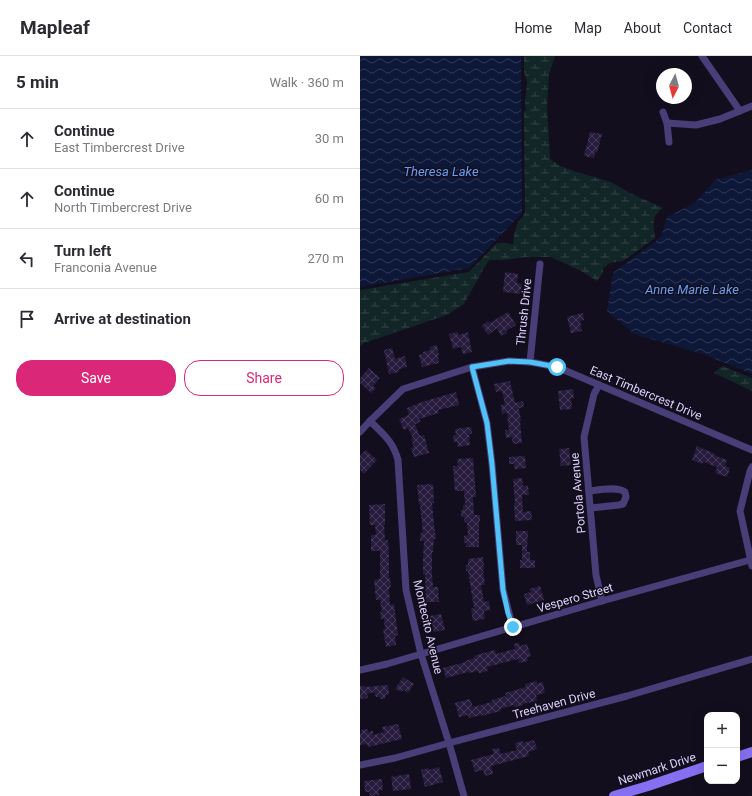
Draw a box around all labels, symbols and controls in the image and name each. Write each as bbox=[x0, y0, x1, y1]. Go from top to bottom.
text: Mapleaf bbox=[20, 16, 90, 39]
text: Home bbox=[514, 20, 552, 36]
text: Map bbox=[574, 20, 602, 36]
text: About bbox=[624, 20, 661, 36]
text: Contact bbox=[683, 20, 732, 36]
north arrow bbox=[656, 68, 692, 104]
text: 5 min bbox=[16, 72, 59, 92]
text: Walk · 360 m bbox=[269, 75, 344, 90]
text: Continue bbox=[54, 122, 115, 140]
icon: ahead bbox=[16, 128, 38, 150]
text: 30 m bbox=[315, 131, 344, 146]
text: East Timbercrest Drive bbox=[54, 140, 185, 155]
water label: Theresa Lake bbox=[403, 164, 479, 179]
text: Continue bbox=[54, 182, 115, 200]
icon: ahead bbox=[16, 188, 38, 210]
text: 60 m bbox=[315, 191, 344, 206]
text: North Timbercrest Drive bbox=[54, 200, 192, 215]
text: Turn left bbox=[54, 242, 111, 260]
icon: left bbox=[16, 248, 38, 270]
text: 270 m bbox=[307, 251, 344, 266]
text: Franconia Avenue bbox=[54, 260, 157, 275]
street label: Thrush Drive bbox=[514, 278, 534, 346]
water label: Anne Marie Lake bbox=[644, 282, 739, 297]
icon: arrive bbox=[16, 308, 38, 330]
text: Arrive at destination bbox=[54, 310, 191, 328]
route start bbox=[548, 358, 566, 376]
button: Save bbox=[16, 360, 176, 396]
button: Share bbox=[184, 360, 344, 396]
street label: East Timbercrest Drive bbox=[588, 363, 704, 423]
street label: Portola Avenue bbox=[567, 452, 589, 534]
street label: Montecito Avenue bbox=[410, 579, 446, 675]
street label: Vespero Street bbox=[535, 580, 615, 616]
route end bbox=[504, 618, 522, 636]
street label: Treehaven Drive bbox=[511, 686, 597, 722]
map controls bbox=[704, 712, 740, 784]
button: + bbox=[704, 712, 740, 748]
button: − bbox=[704, 748, 740, 784]
street label: Newmark Drive bbox=[616, 750, 698, 788]

